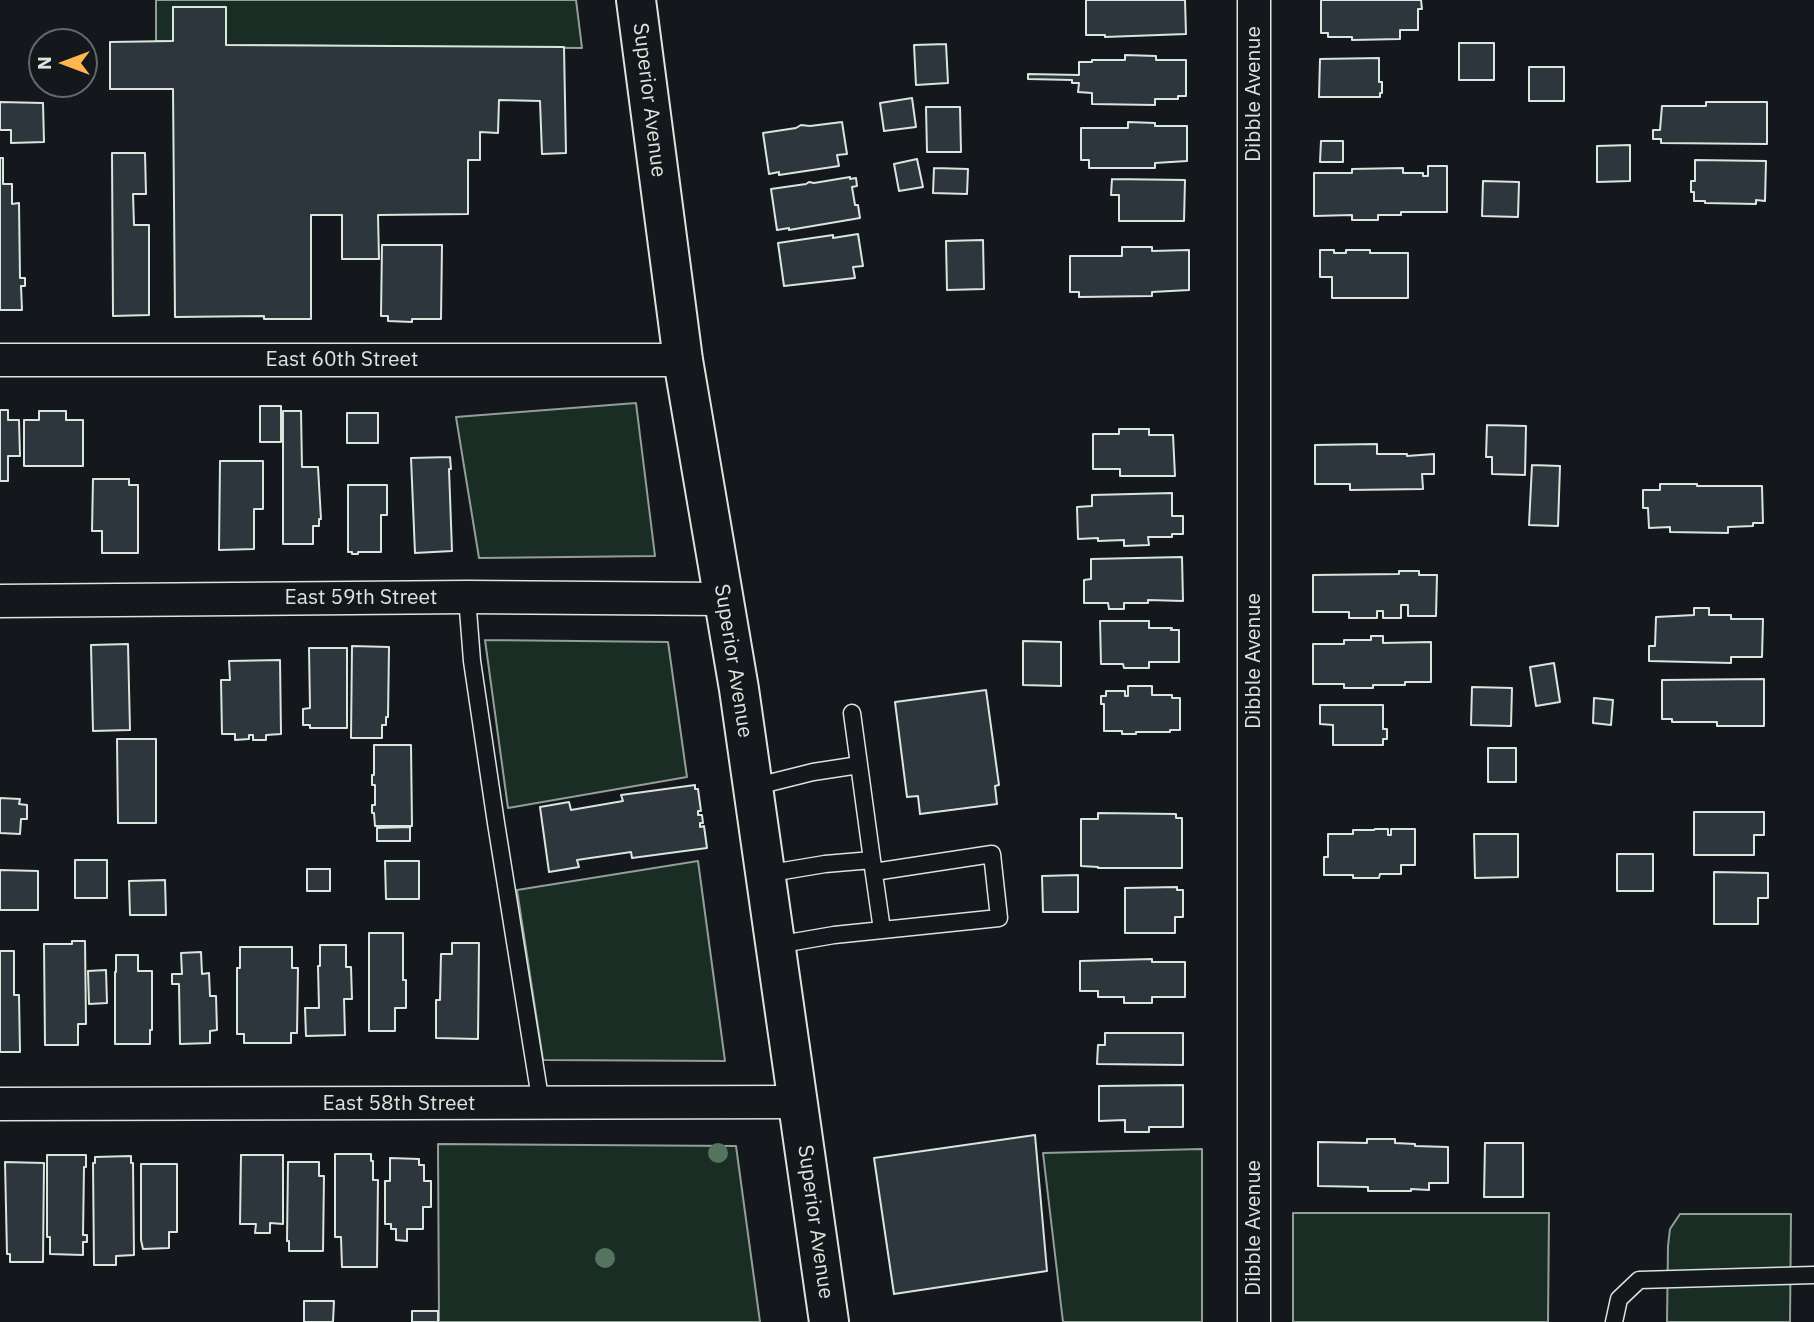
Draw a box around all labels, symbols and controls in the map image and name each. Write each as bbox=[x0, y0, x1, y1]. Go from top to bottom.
street label: Superior Avenue bbox=[627, 21, 671, 179]
street label: Dibble Avenue bbox=[1241, 26, 1267, 162]
north arrow bbox=[28, 28, 98, 98]
text: N bbox=[32, 56, 56, 70]
street label: East 60th Street bbox=[266, 347, 418, 373]
street label: Superior Avenue bbox=[708, 582, 758, 740]
street label: East 59th Street bbox=[285, 585, 437, 611]
street label: Dibble Avenue bbox=[1241, 593, 1267, 729]
street label: East 58th Street bbox=[323, 1091, 475, 1117]
street label: Superior Avenue bbox=[792, 1143, 838, 1301]
street label: Dibble Avenue bbox=[1241, 1160, 1267, 1296]

